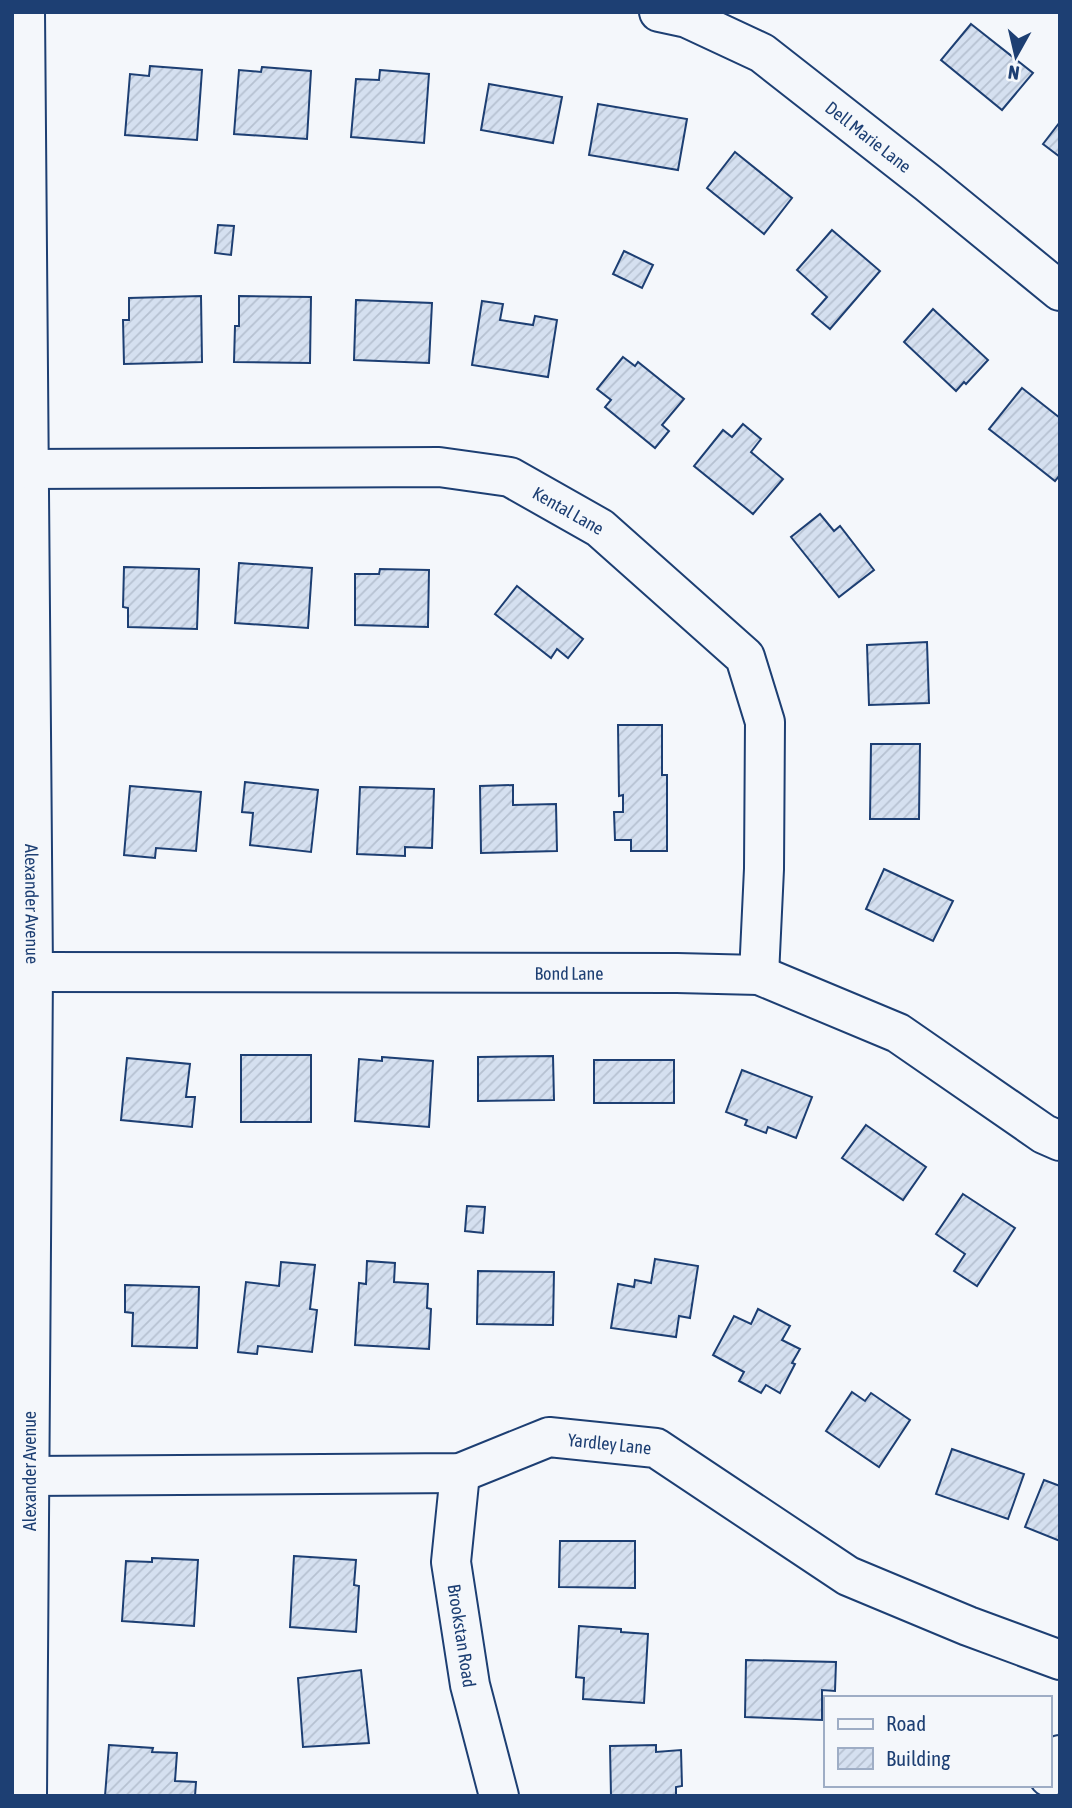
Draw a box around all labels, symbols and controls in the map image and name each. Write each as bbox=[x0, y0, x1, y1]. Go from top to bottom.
north arrow bbox=[981, 21, 1051, 91]
text: N bbox=[1007, 61, 1021, 85]
street label: Dell Marie Lane bbox=[822, 97, 916, 177]
street label: Kental Lane bbox=[529, 482, 608, 539]
street label: Alexander Avenue bbox=[21, 844, 43, 964]
street label: Bond Lane bbox=[534, 962, 604, 983]
street label: Alexander Avenue bbox=[19, 1411, 40, 1531]
street label: Yardley Lane bbox=[567, 1429, 652, 1458]
street label: Brookstan Road bbox=[444, 1583, 481, 1689]
legend bbox=[824, 1696, 1051, 1787]
text: Road bbox=[886, 1711, 926, 1735]
text: Building bbox=[886, 1746, 950, 1770]

